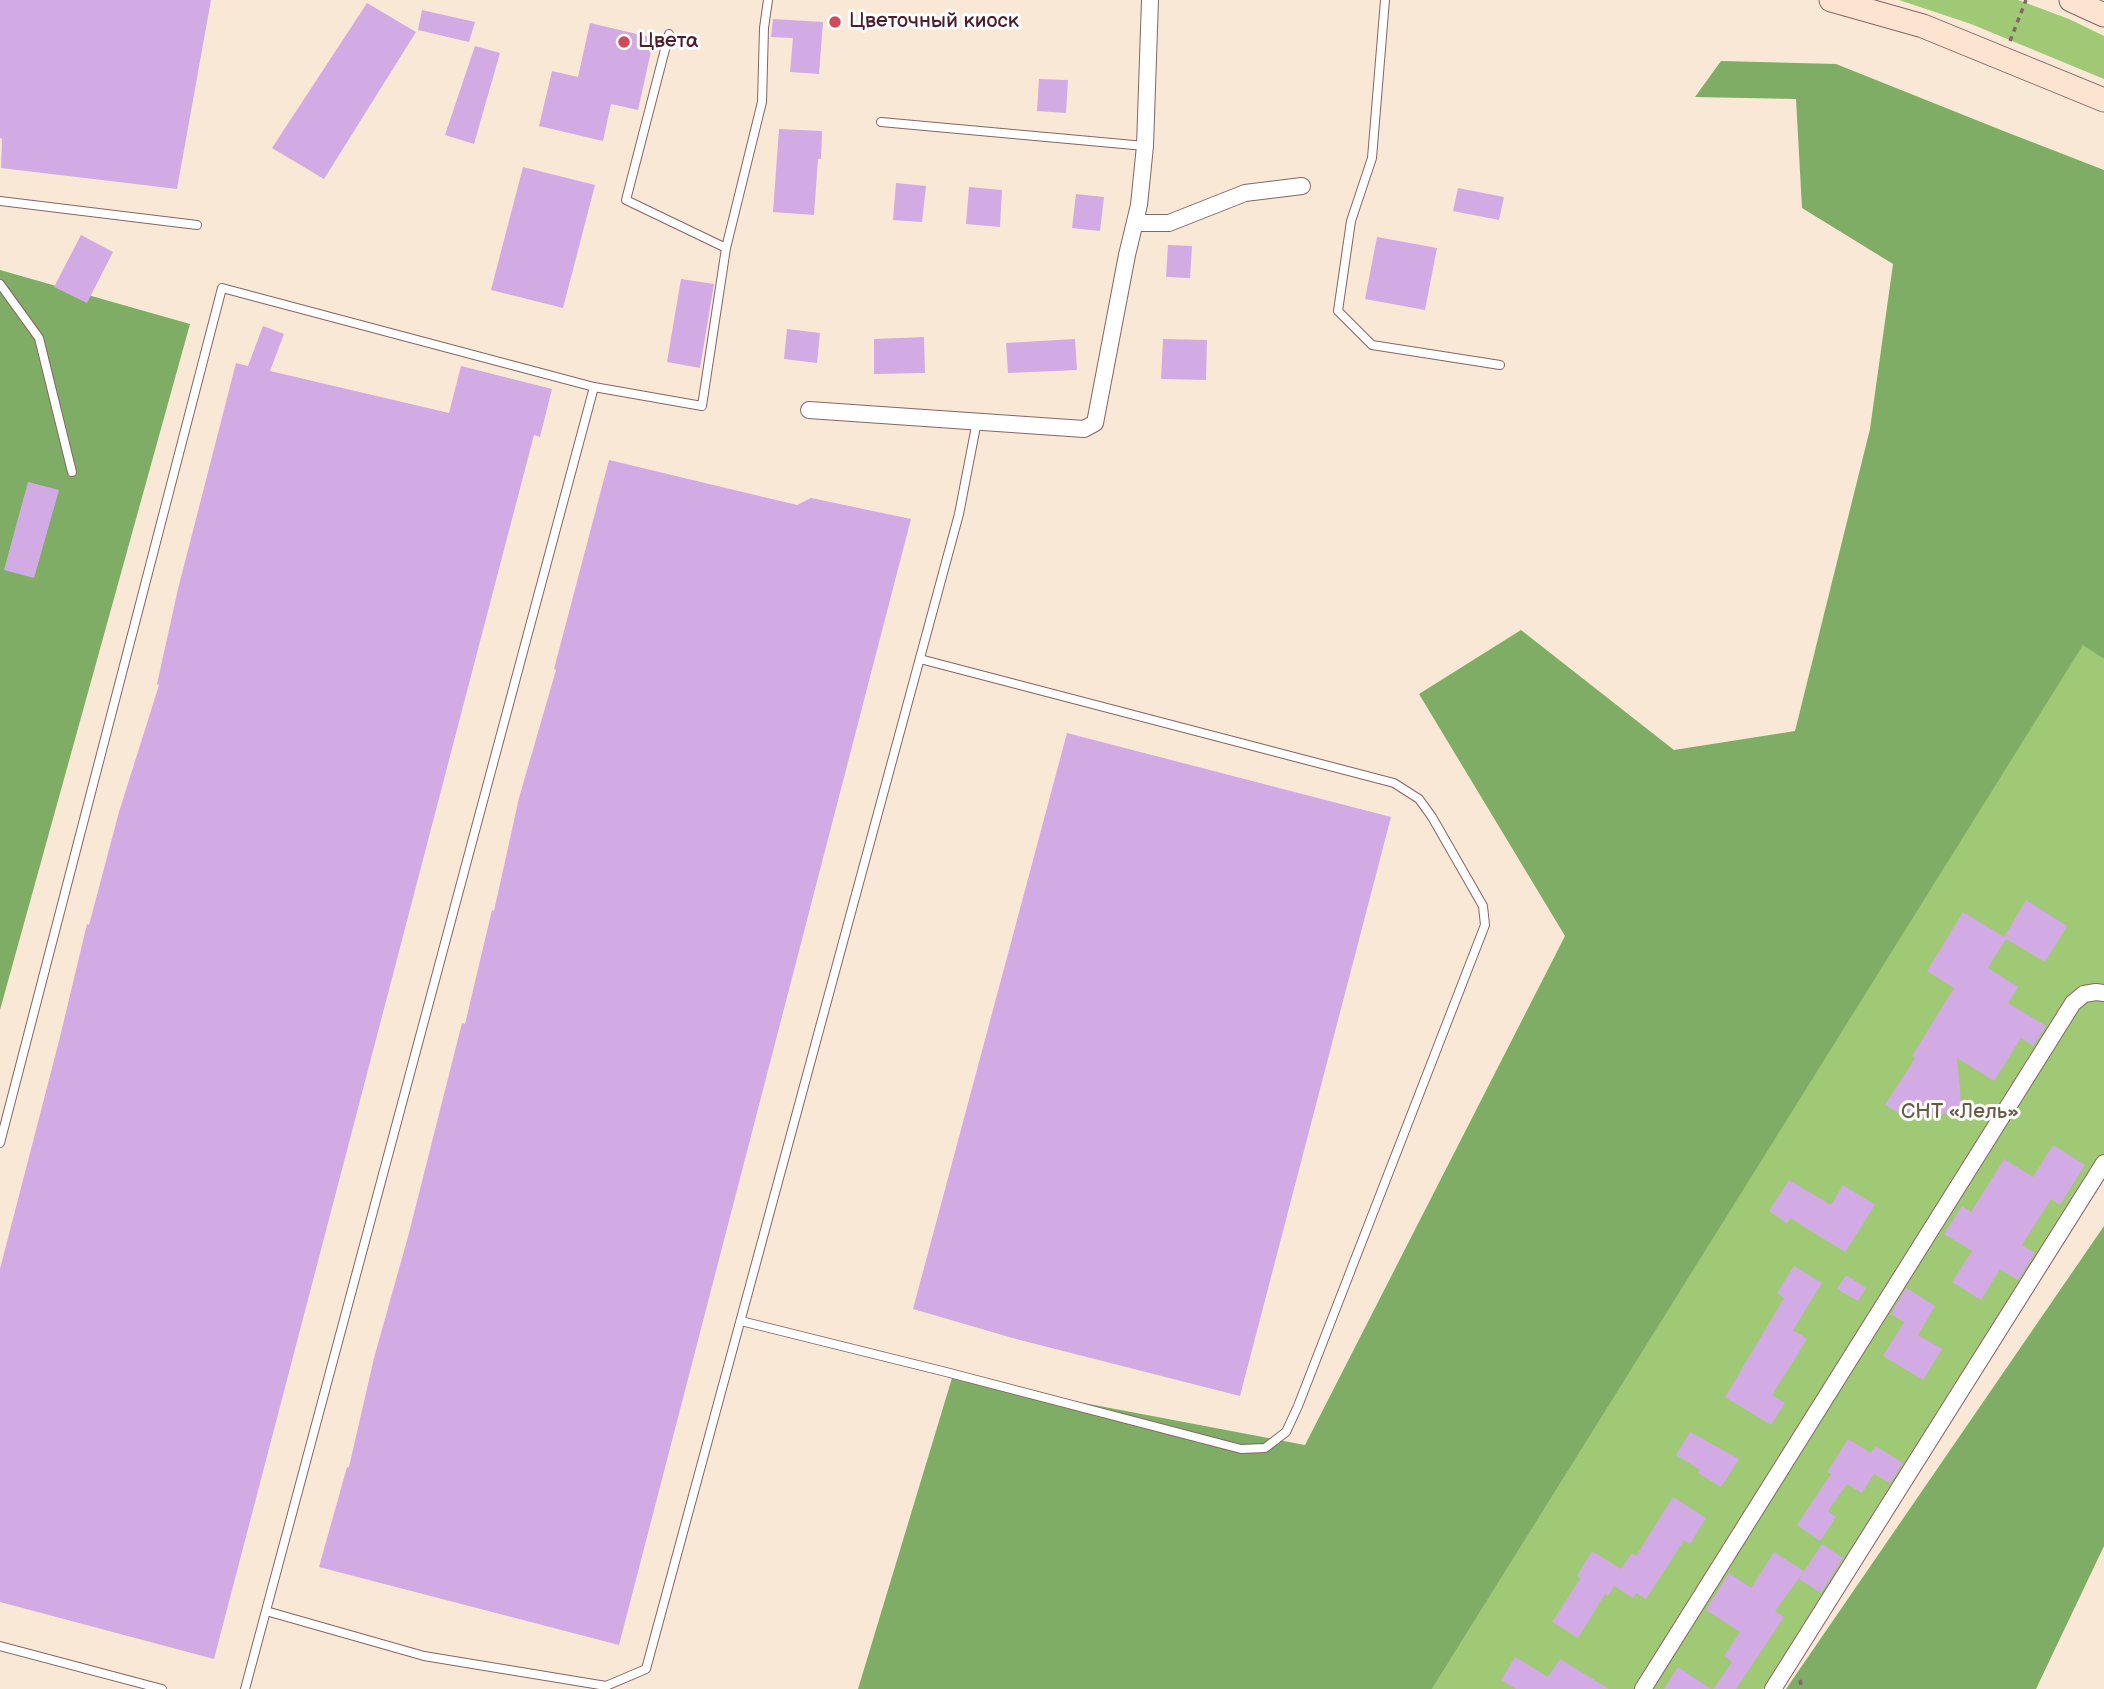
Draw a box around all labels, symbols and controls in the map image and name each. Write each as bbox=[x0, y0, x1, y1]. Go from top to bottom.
place label: Цветочный киоск bbox=[849, 9, 1019, 35]
marker: Цветочный киоск bbox=[827, 14, 843, 30]
place label: Цвета bbox=[638, 29, 699, 55]
marker: Цвета bbox=[616, 34, 632, 50]
park label: СНТ «Лель» bbox=[1901, 1100, 2019, 1126]

